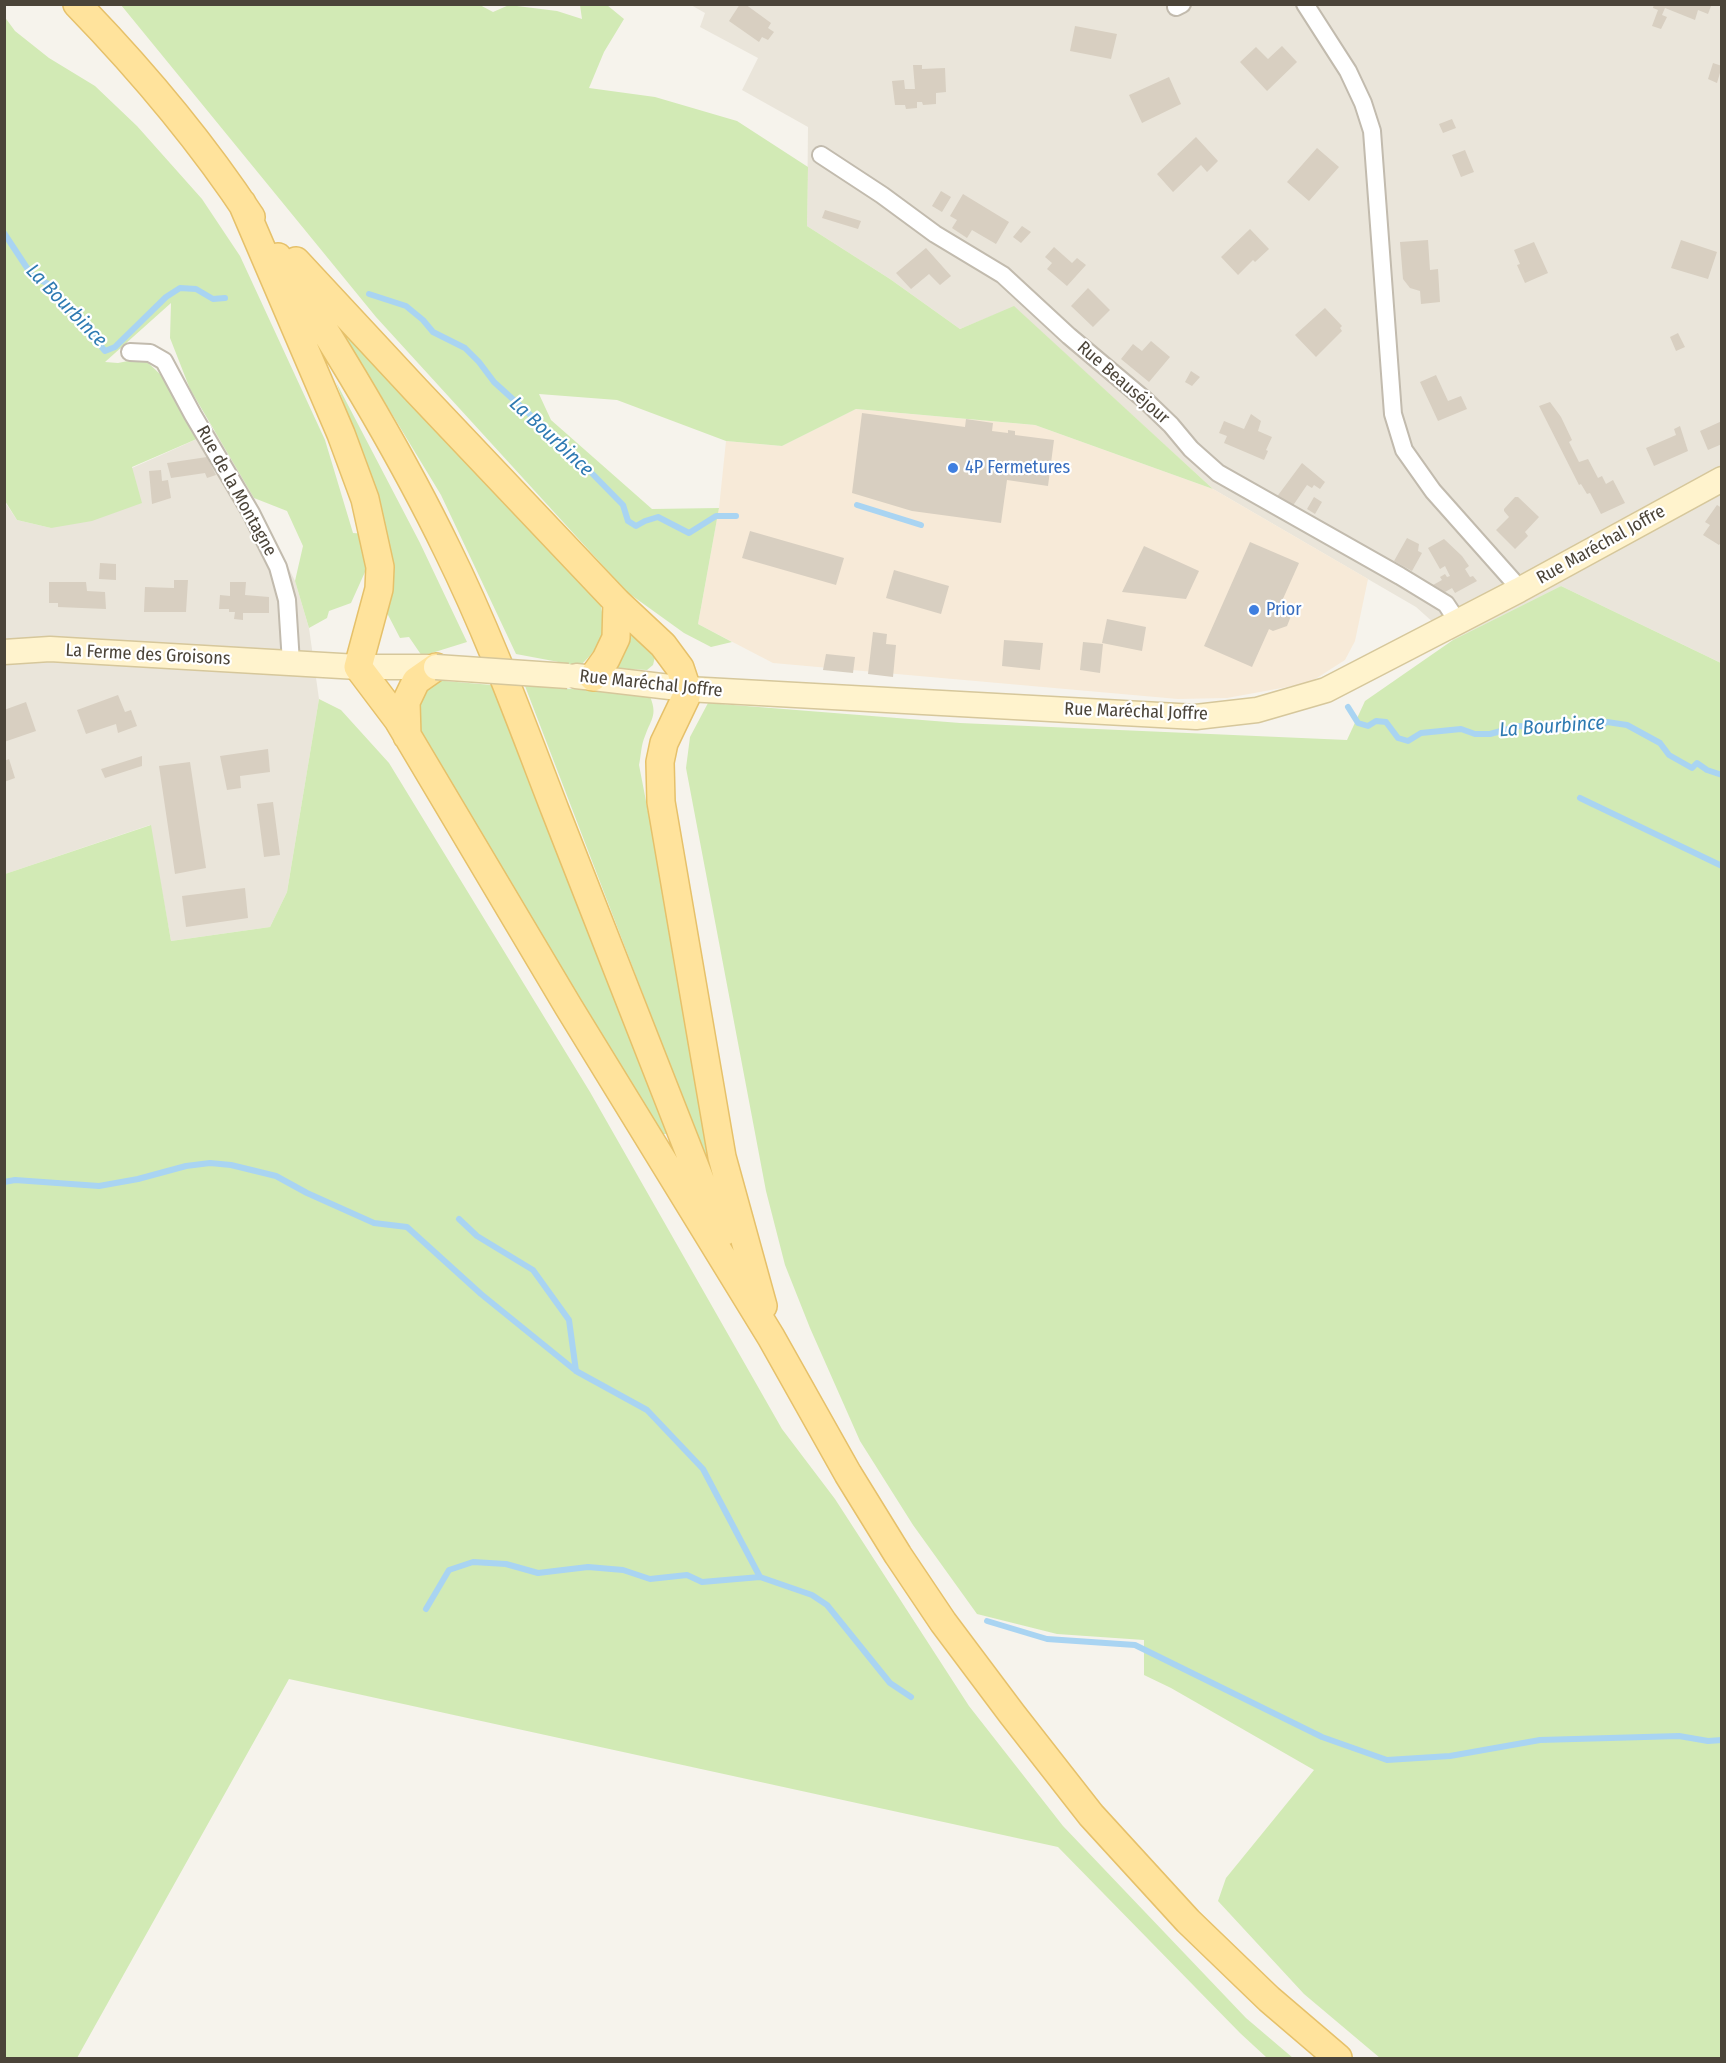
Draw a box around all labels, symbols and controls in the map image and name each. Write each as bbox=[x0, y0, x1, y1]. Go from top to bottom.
water label: La Bourbince bbox=[21, 260, 111, 352]
street label: Rue Beauséjour bbox=[1072, 337, 1174, 429]
water label: La Bourbince bbox=[504, 392, 598, 482]
street label: Rue de la Montagne bbox=[191, 422, 281, 560]
place label: 4P Fermetures bbox=[965, 457, 1070, 479]
marker: 4P Fermetures bbox=[946, 461, 960, 475]
street label: Rue Maréchal Joffre bbox=[1533, 501, 1669, 589]
place label: Prior bbox=[1266, 599, 1302, 621]
marker: Prior bbox=[1247, 603, 1261, 617]
street label: La Ferme des Groisons bbox=[65, 640, 231, 670]
street label: Rue Maréchal Joffre bbox=[579, 666, 723, 702]
street label: Rue Maréchal Joffre bbox=[1064, 699, 1208, 725]
water label: La Bourbince bbox=[1498, 711, 1606, 743]

